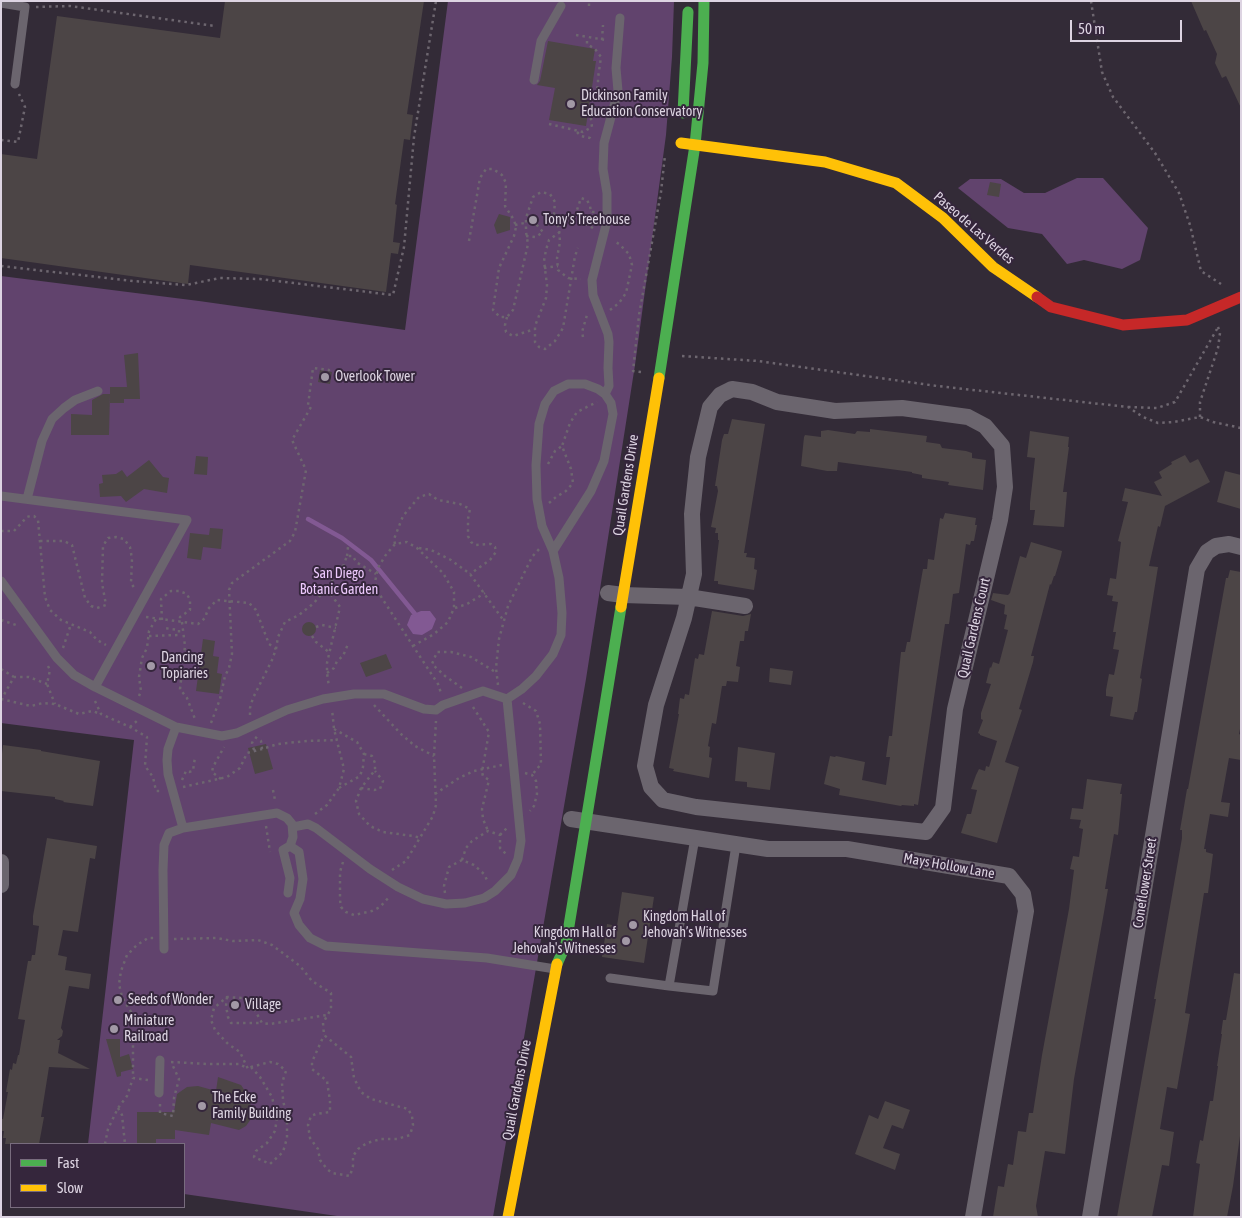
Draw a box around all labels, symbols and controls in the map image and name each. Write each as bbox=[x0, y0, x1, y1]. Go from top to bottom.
scale bar bbox=[1072, 10, 1184, 42]
text: 50 m bbox=[1078, 20, 1105, 37]
place label: Dickinson Family Education Conservatory bbox=[581, 88, 702, 120]
marker: Dickinson Family Education Conservatory bbox=[565, 98, 577, 110]
street label: Paseo de Las Verdes bbox=[930, 188, 1018, 268]
place label: Tony's Treehouse bbox=[543, 212, 630, 228]
marker: Tony's Treehouse bbox=[527, 214, 539, 226]
place label: Overlook Tower bbox=[335, 369, 415, 385]
marker: Overlook Tower bbox=[319, 371, 331, 383]
street label: Quail Gardens Drive bbox=[610, 433, 642, 537]
park label: San Diego Botanic Garden bbox=[300, 566, 378, 598]
street label: Quail Gardens Court bbox=[954, 576, 994, 680]
place label: Dancing Topiaries bbox=[161, 650, 208, 682]
marker: Dancing Topiaries bbox=[145, 660, 157, 672]
street label: Coneflower Street bbox=[1130, 837, 1160, 929]
street label: Mays Hollow Lane bbox=[902, 850, 996, 882]
place label: Kingdom Hall of Jehovah’s Witnesses bbox=[643, 909, 747, 942]
marker: Kingdom Hall of Jehovah’s Witnesses bbox=[627, 919, 639, 931]
place label: Kingdom Hall of Jehovah's Witnesses bbox=[512, 925, 616, 958]
marker: Kingdom Hall of Jehovah's Witnesses bbox=[620, 935, 632, 947]
place label: Seeds of Wonder bbox=[128, 992, 213, 1008]
marker: Seeds of Wonder bbox=[112, 994, 124, 1006]
place label: Village bbox=[245, 997, 281, 1013]
marker: Village bbox=[229, 999, 241, 1011]
place label: Miniature Railroad bbox=[124, 1013, 174, 1046]
marker: Miniature Railroad bbox=[108, 1023, 120, 1035]
street label: Quail Gardens Drive bbox=[499, 1038, 535, 1142]
place label: The Ecke Family Building bbox=[212, 1090, 291, 1122]
marker: The Ecke Family Building bbox=[196, 1100, 208, 1112]
legend bbox=[10, 1143, 185, 1208]
text: Fast bbox=[57, 1154, 79, 1171]
text: Slow bbox=[57, 1179, 83, 1196]

